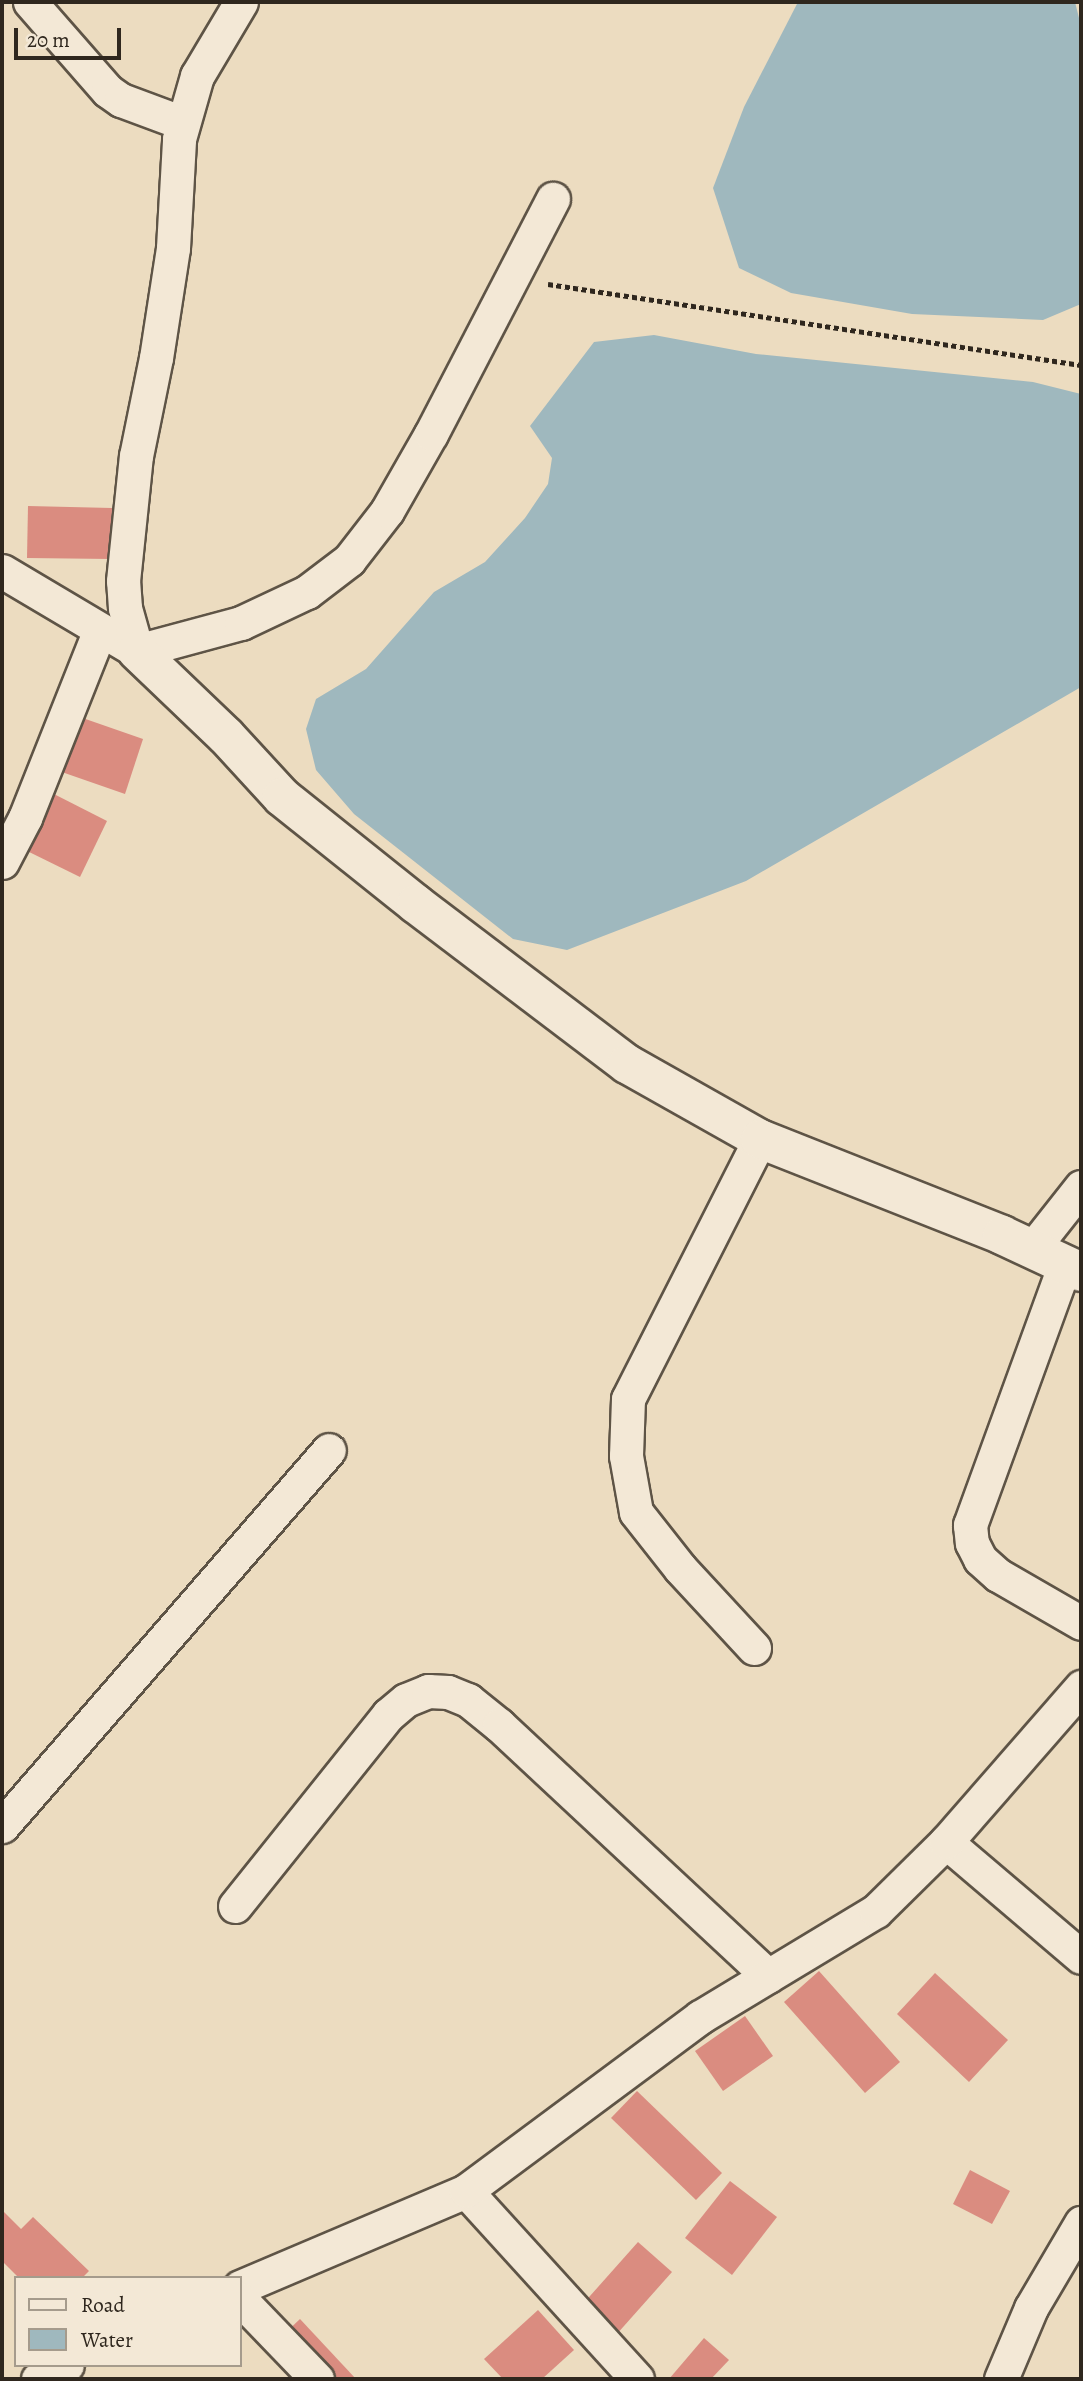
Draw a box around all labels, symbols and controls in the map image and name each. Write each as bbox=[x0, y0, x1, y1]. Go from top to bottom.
scale bar bbox=[18, 14, 124, 58]
text: 20 m bbox=[27, 26, 70, 54]
legend bbox=[14, 2276, 242, 2367]
text: Road bbox=[81, 2291, 125, 2319]
text: Water bbox=[81, 2326, 133, 2354]

